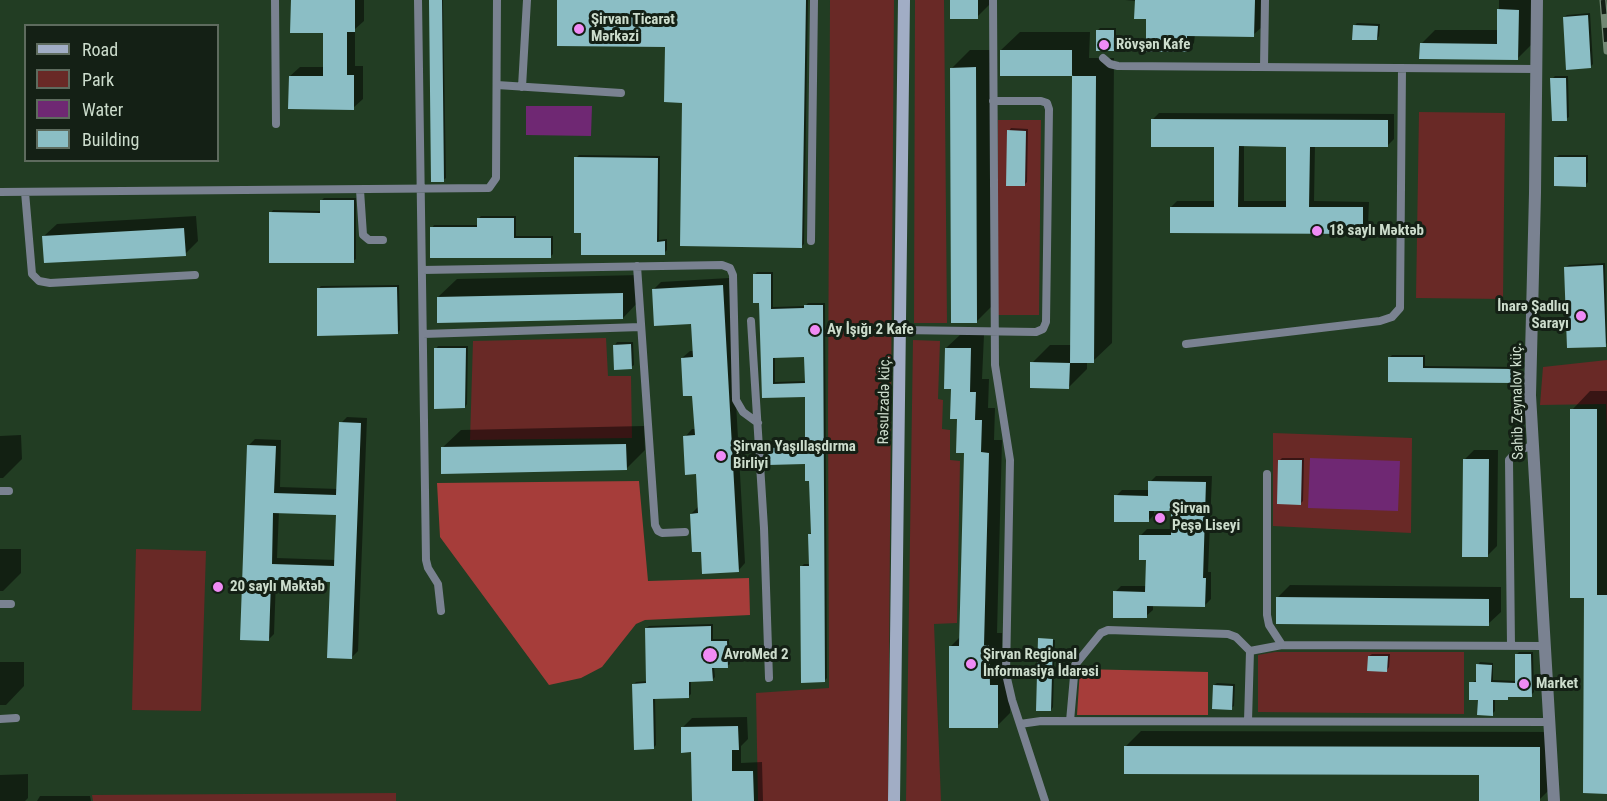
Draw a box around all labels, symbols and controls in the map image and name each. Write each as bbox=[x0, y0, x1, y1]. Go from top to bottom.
place label: Şirvan Ticarət Mərkəzi bbox=[591, 11, 675, 46]
marker: Şirvan Ticarət Mərkəzi bbox=[572, 22, 586, 36]
legend bbox=[24, 24, 219, 162]
place label: Rövşən Kafe bbox=[1116, 36, 1190, 54]
marker: Rövşən Kafe bbox=[1097, 38, 1111, 52]
text: Road bbox=[82, 39, 118, 60]
text: Park bbox=[82, 69, 114, 90]
text: Water bbox=[82, 99, 123, 120]
text: Building bbox=[82, 129, 139, 150]
place label: 18 saylı Məktəb bbox=[1329, 222, 1424, 240]
marker: 18 saylı Məktəb bbox=[1310, 224, 1324, 238]
place label: İnarə Şadlıq Sarayı bbox=[1497, 298, 1569, 333]
marker: İnarə Şadlıq Sarayı bbox=[1574, 309, 1588, 323]
place label: Ay İşığı 2 Kafe bbox=[827, 321, 914, 339]
marker: Ay İşığı 2 Kafe bbox=[808, 323, 822, 337]
street label: Sahib Zeynalov küç. bbox=[1508, 342, 1528, 460]
street label: Rəsulzadə küç. bbox=[875, 355, 895, 445]
place label: Şirvan Yaşıllaşdırma Birliyi bbox=[733, 438, 856, 473]
marker: Şirvan Yaşıllaşdırma Birliyi bbox=[714, 449, 728, 463]
place label: Şirvan Peşə Liseyi bbox=[1172, 500, 1240, 535]
marker: Şirvan Peşə Liseyi bbox=[1153, 511, 1167, 525]
place label: 20 saylı Məktəb bbox=[230, 578, 325, 596]
marker: 20 saylı Məktəb bbox=[211, 580, 225, 594]
marker: AvroMed 2 bbox=[701, 646, 719, 664]
place label: AvroMed 2 bbox=[724, 646, 789, 664]
place label: Şirvan Regional İnformasiya İdarəsi bbox=[983, 646, 1099, 681]
marker: Şirvan Regional İnformasiya İdarəsi bbox=[964, 657, 978, 671]
place label: Market bbox=[1536, 675, 1578, 693]
marker: Market bbox=[1517, 677, 1531, 691]

